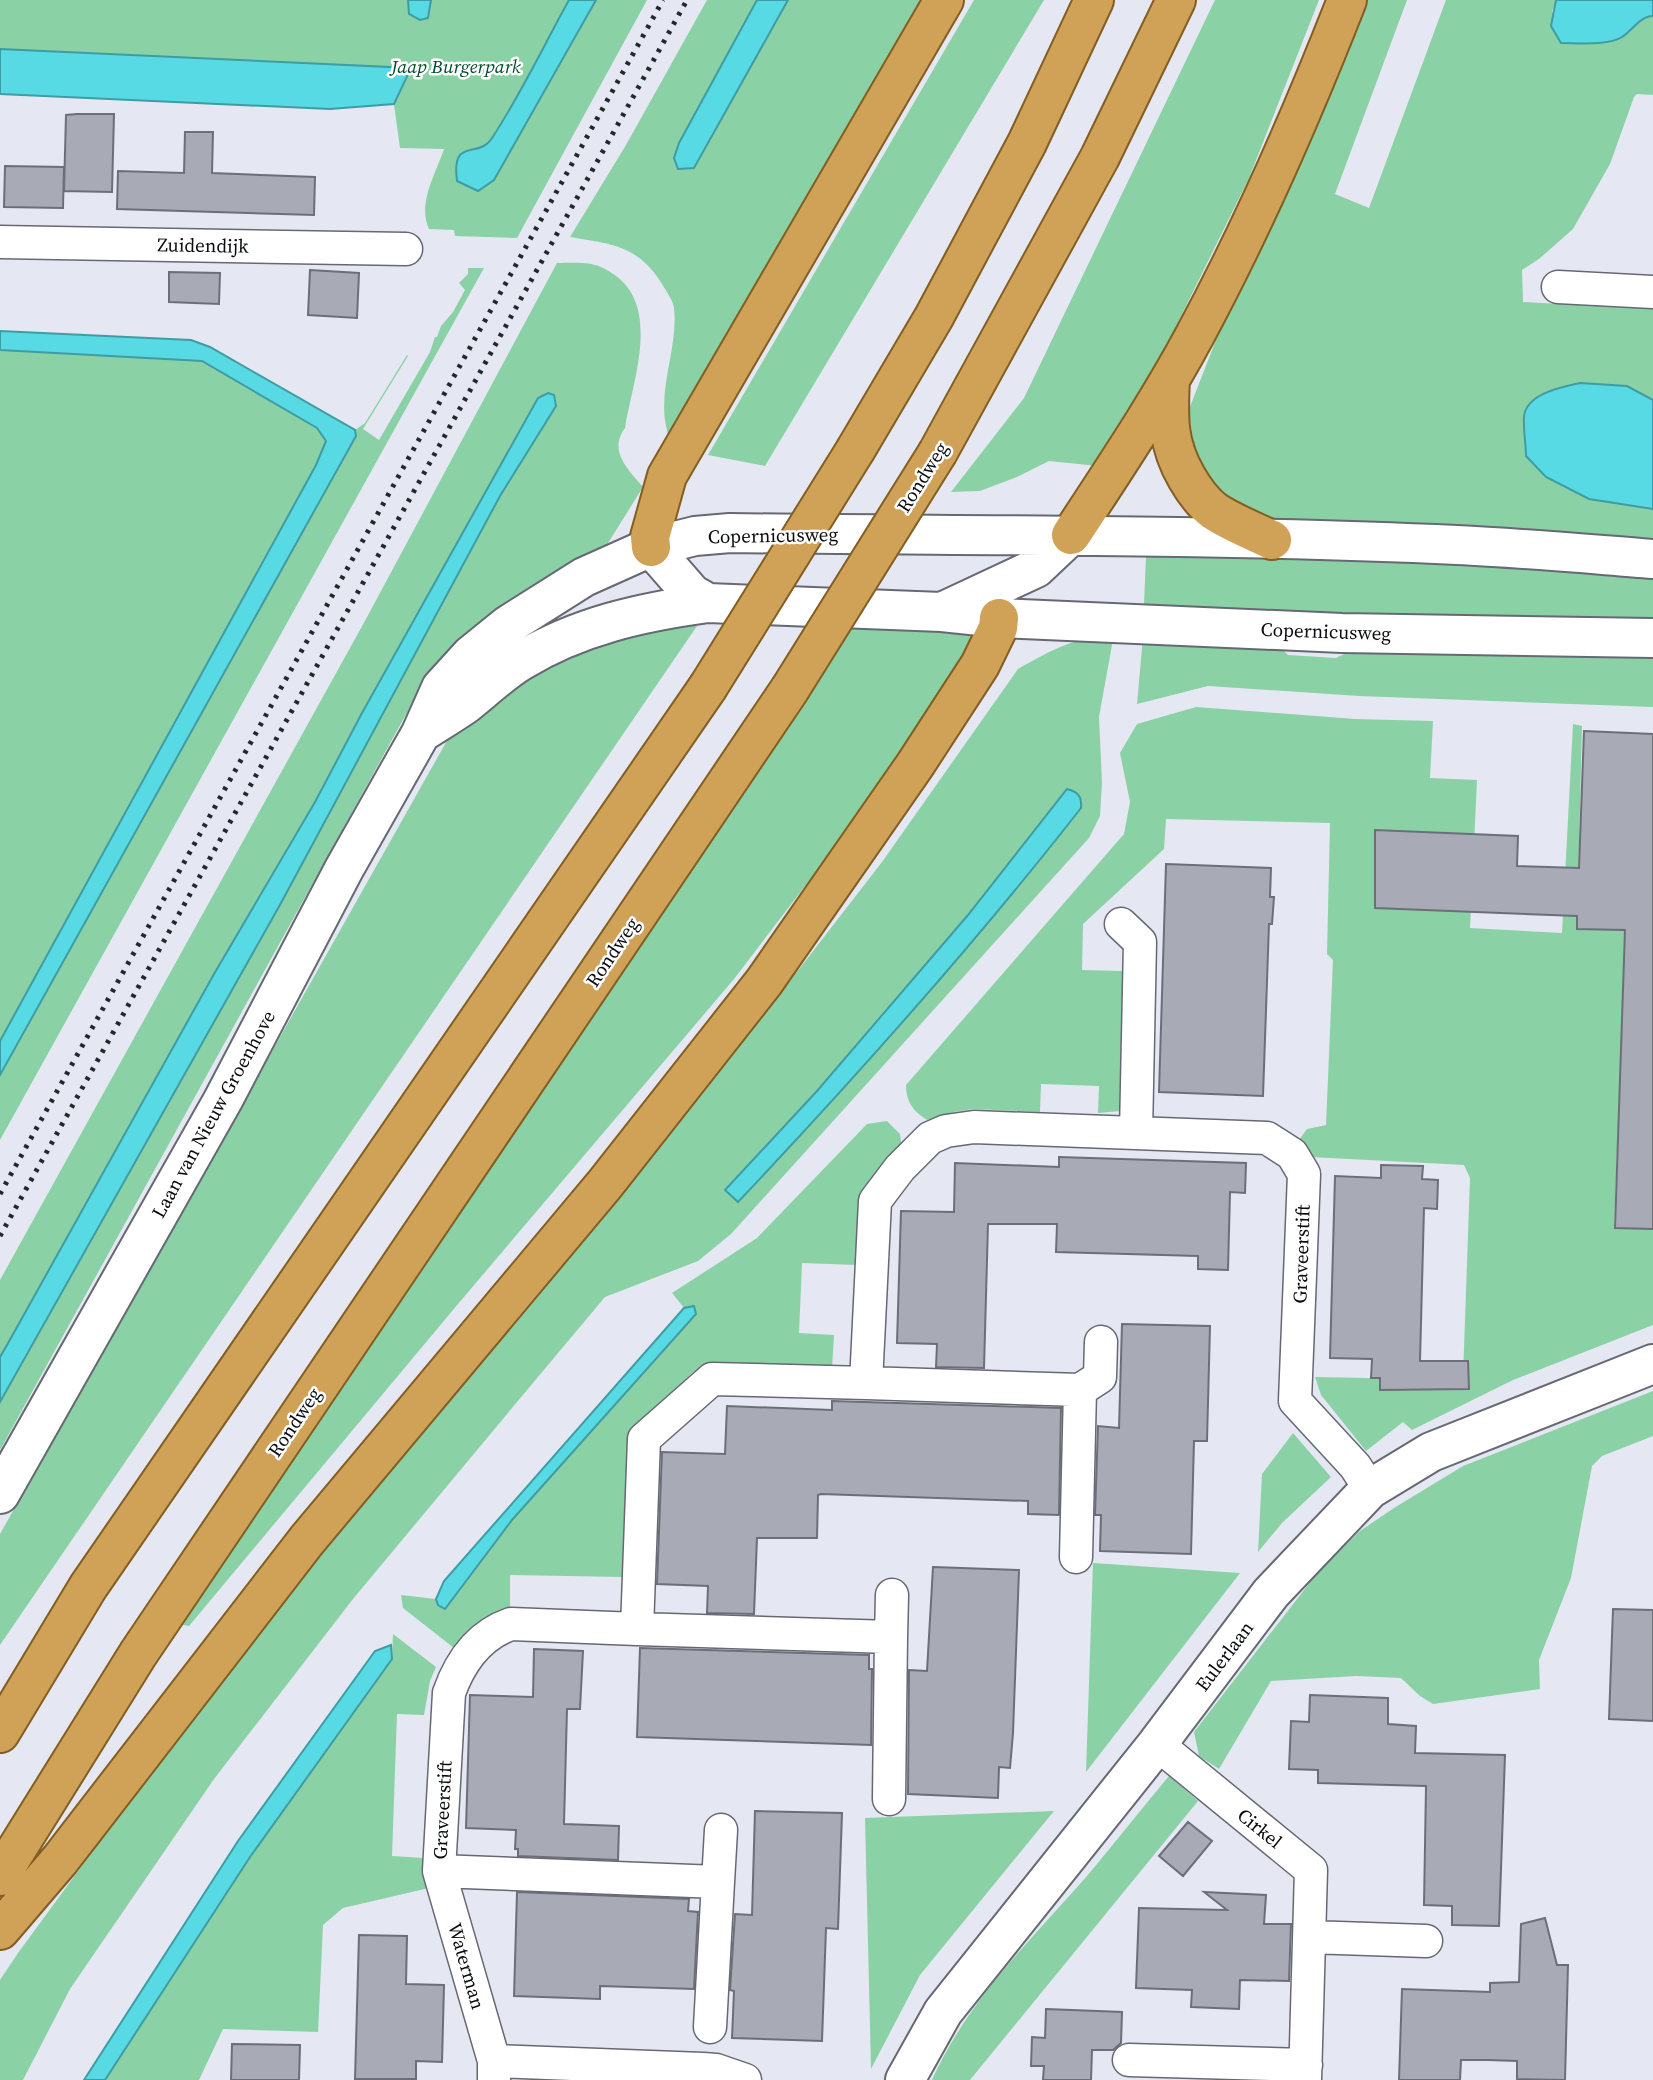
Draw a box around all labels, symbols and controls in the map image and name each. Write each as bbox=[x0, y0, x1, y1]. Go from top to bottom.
park label: Jaap Burgerpark bbox=[388, 53, 521, 79]
street label: Zuidendijk bbox=[157, 231, 249, 259]
street label: Rondweg bbox=[890, 437, 954, 517]
street label: Copernicusweg bbox=[708, 521, 839, 549]
street label: Copernicusweg bbox=[1260, 616, 1392, 646]
street label: Rondweg bbox=[579, 912, 645, 992]
street label: Laan van Nieuw Groenhove bbox=[145, 1006, 281, 1222]
street label: Graveerstift bbox=[1286, 1203, 1316, 1304]
street label: Rondweg bbox=[261, 1382, 327, 1462]
street label: Eulerlaan bbox=[1189, 1616, 1259, 1696]
street label: Graveerstift bbox=[426, 1759, 458, 1860]
street label: Cirkel bbox=[1232, 1802, 1288, 1854]
street label: Waterman bbox=[442, 1920, 492, 2012]

